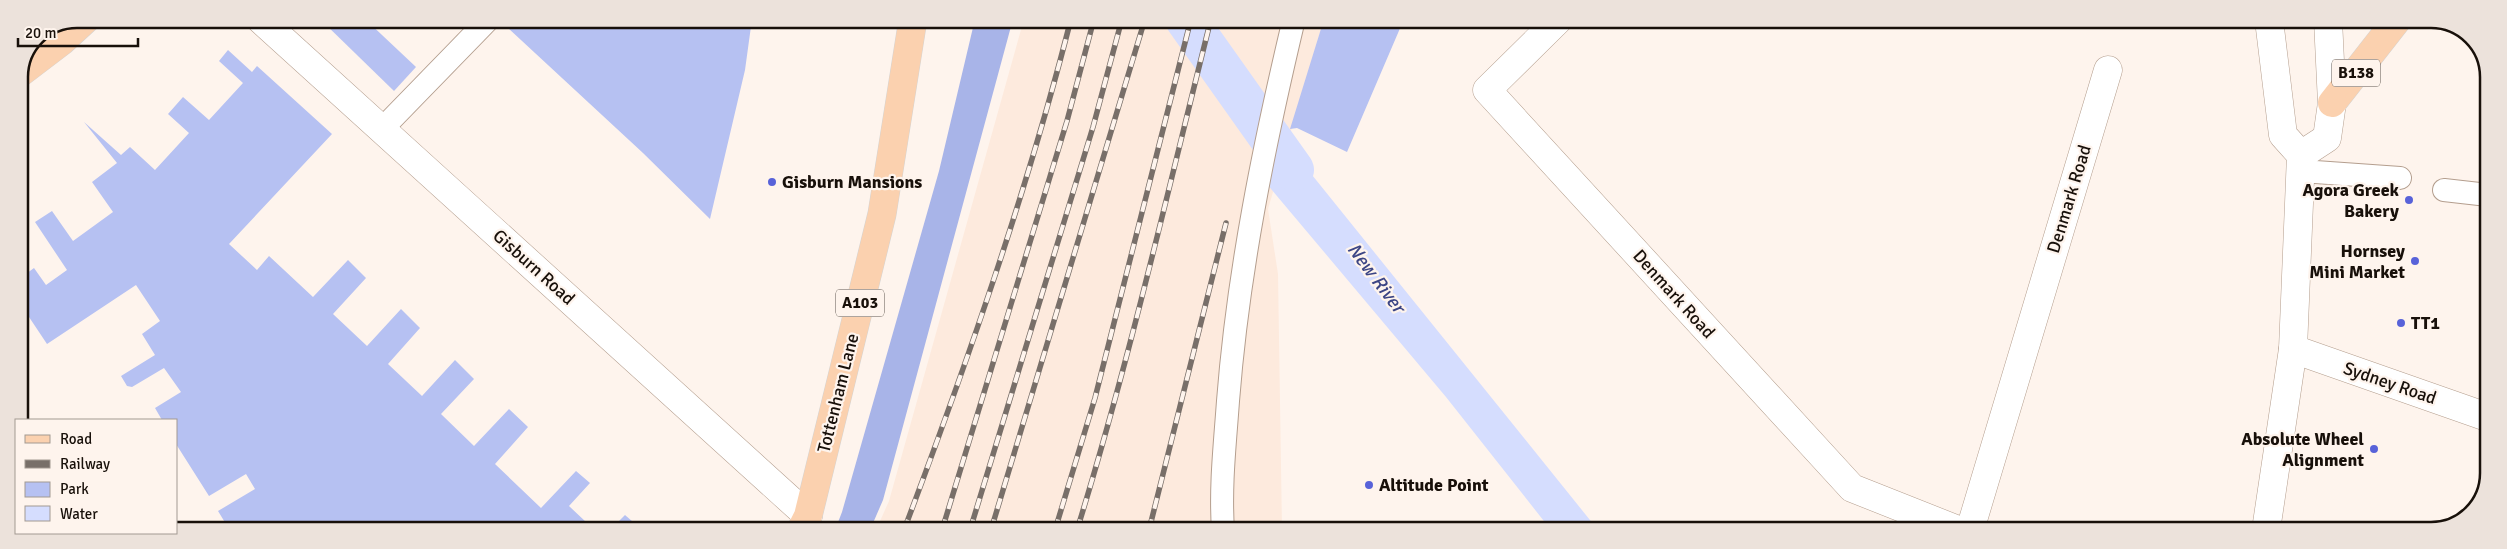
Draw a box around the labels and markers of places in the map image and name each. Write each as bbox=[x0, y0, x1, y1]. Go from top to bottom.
place label: Gisburn Mansions bbox=[782, 171, 922, 193]
marker: Gisburn Mansions bbox=[766, 176, 778, 188]
place label: Agora Greek Bakery bbox=[2303, 179, 2400, 222]
marker: Agora Greek Bakery bbox=[2403, 194, 2415, 206]
place label: Hornsey Mini Market bbox=[2309, 240, 2405, 283]
marker: Hornsey Mini Market bbox=[2409, 255, 2421, 267]
place label: TT1 bbox=[2411, 312, 2440, 334]
marker: TT1 bbox=[2395, 317, 2407, 329]
place label: Absolute Wheel Alignment bbox=[2241, 428, 2364, 471]
marker: Absolute Wheel Alignment bbox=[2368, 443, 2380, 455]
place label: Altitude Point bbox=[1379, 474, 1489, 496]
marker: Altitude Point bbox=[1363, 479, 1375, 491]

